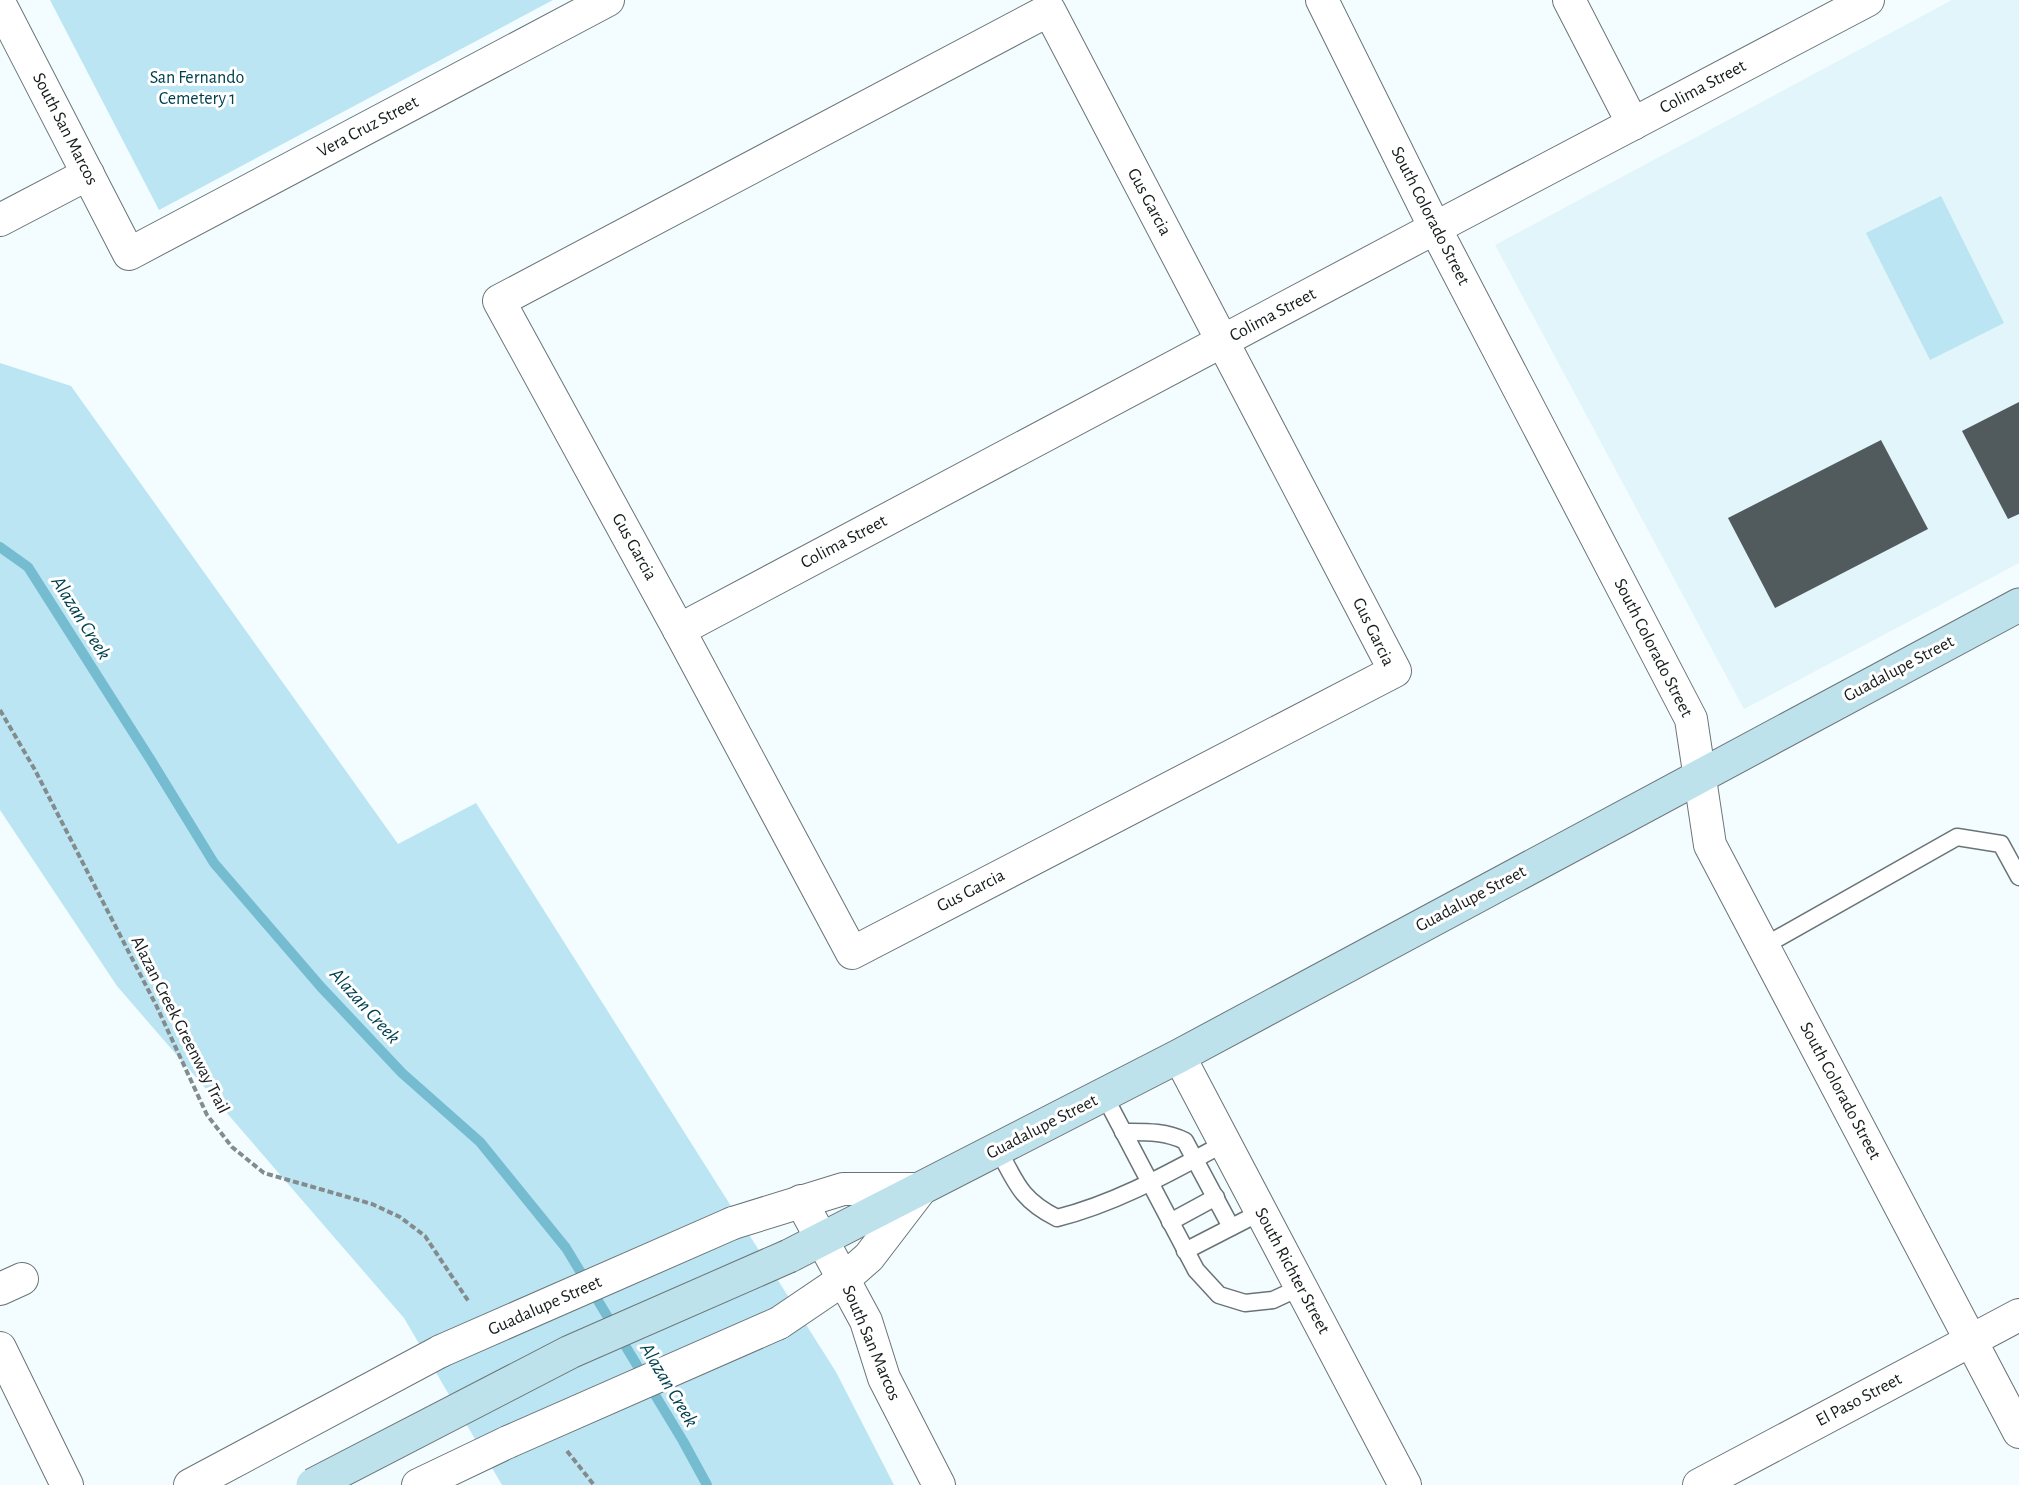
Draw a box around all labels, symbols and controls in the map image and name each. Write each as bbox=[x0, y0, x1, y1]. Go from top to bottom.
street label: Colima Street bbox=[1657, 57, 1749, 117]
park label: San Fernando Cemetery 1 bbox=[150, 69, 244, 108]
street label: South San Marcos bbox=[29, 70, 101, 188]
street label: Vera Cruz Street bbox=[315, 93, 422, 161]
street label: South Colorado Street bbox=[1387, 144, 1473, 288]
street label: Gus Garcia bbox=[1124, 165, 1174, 239]
street label: Colima Street bbox=[1227, 285, 1319, 345]
street label: Gus Garcia bbox=[608, 511, 660, 583]
street label: Colima Street bbox=[798, 512, 890, 572]
water label: Alazan Creek bbox=[47, 572, 114, 663]
street label: South Colorado Street bbox=[1610, 576, 1696, 720]
street label: Gus Garcia bbox=[1349, 595, 1397, 669]
street label: Guadalupe Street bbox=[1841, 632, 1957, 706]
street label: Guadalupe Street bbox=[1413, 862, 1529, 936]
street label: Gus Garcia bbox=[934, 866, 1008, 916]
street label: Alazan Creek Greenway Trail bbox=[127, 933, 233, 1117]
water label: Alazan Creek bbox=[325, 964, 404, 1048]
street label: South Colorado Street bbox=[1796, 1019, 1884, 1163]
street label: Guadalupe Street bbox=[984, 1091, 1101, 1163]
street label: South Richter Street bbox=[1251, 1205, 1333, 1337]
street label: Guadalupe Street bbox=[486, 1273, 605, 1339]
street label: South San Marcos bbox=[839, 1283, 903, 1403]
water label: Alazan Creek bbox=[636, 1339, 702, 1430]
street label: El Paso Street bbox=[1813, 1370, 1905, 1430]

